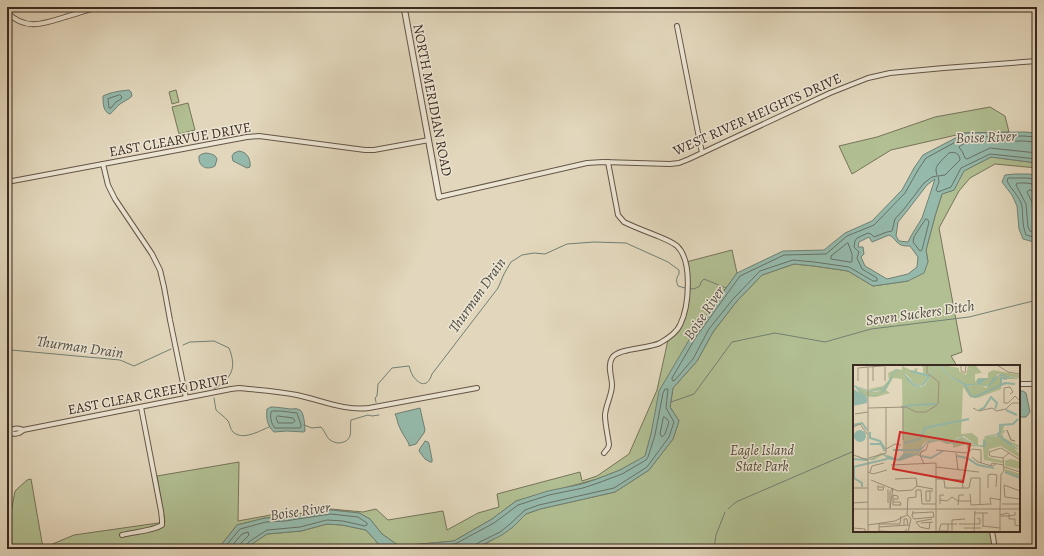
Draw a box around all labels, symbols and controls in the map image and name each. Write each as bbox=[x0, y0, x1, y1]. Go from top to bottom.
street label: NORTH MERIDIAN ROAD bbox=[408, 22, 457, 178]
street label: WEST RIVER HEIGHTS DRIVE bbox=[669, 69, 844, 161]
street label: EAST CLEARVUE DRIVE bbox=[108, 118, 253, 161]
water label: Boise River bbox=[955, 126, 1017, 148]
water label: Thurman Drain bbox=[444, 253, 510, 337]
water label: Boise River bbox=[679, 282, 730, 344]
water label: Seven Suckers Ditch bbox=[864, 295, 976, 331]
water label: Thurman Drain bbox=[35, 331, 125, 363]
inset map bbox=[853, 365, 1020, 532]
street label: EAST CLEAR CREEK DRIVE bbox=[66, 370, 230, 419]
park label: Eagle Island State Park bbox=[730, 441, 794, 476]
water label: Boise River bbox=[269, 497, 332, 525]

